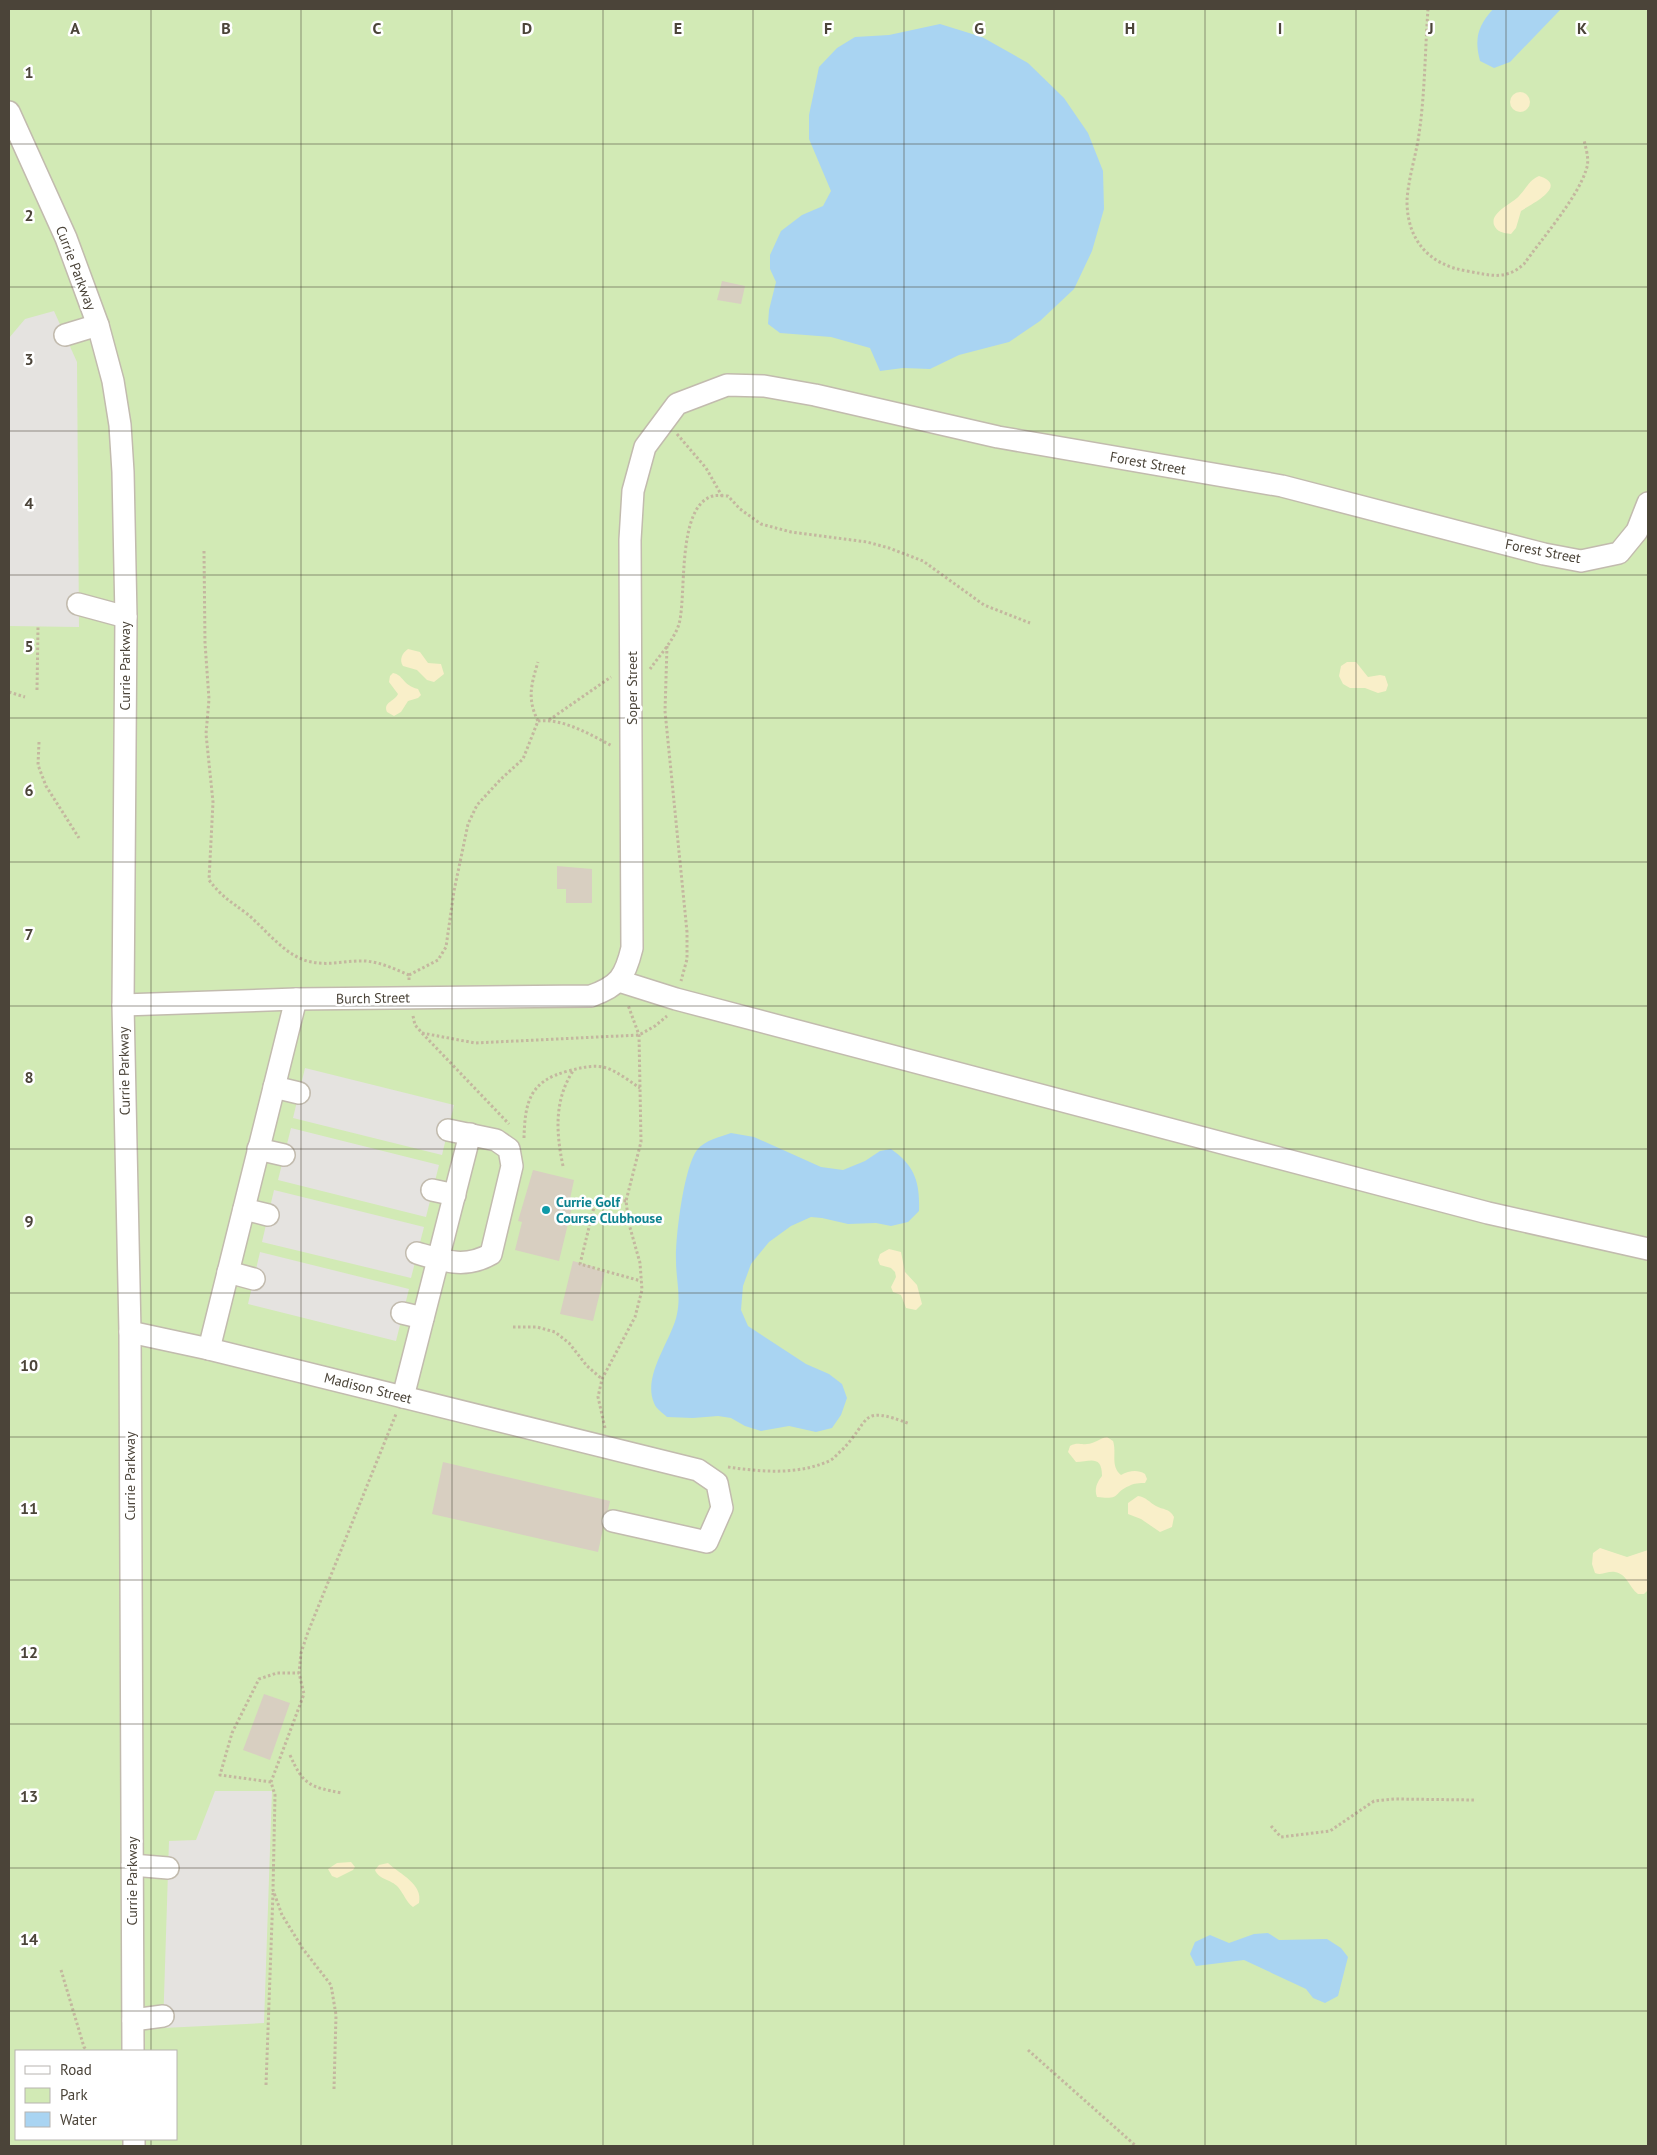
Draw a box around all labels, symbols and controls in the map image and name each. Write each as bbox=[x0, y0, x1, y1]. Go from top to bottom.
text: A bbox=[70, 18, 80, 38]
text: B bbox=[221, 18, 231, 38]
text: C bbox=[373, 18, 382, 38]
text: D bbox=[522, 18, 532, 38]
text: E bbox=[674, 18, 682, 38]
text: F bbox=[824, 18, 832, 38]
text: G bbox=[974, 18, 984, 38]
text: H bbox=[1125, 18, 1135, 38]
text: I bbox=[1278, 18, 1282, 38]
text: J bbox=[1427, 18, 1434, 38]
text: K bbox=[1577, 18, 1587, 38]
text: 1 bbox=[24, 62, 34, 82]
text: 2 bbox=[24, 205, 34, 225]
street label: Currie Parkway bbox=[52, 223, 101, 313]
text: 3 bbox=[24, 349, 34, 369]
street label: Forest Street bbox=[1109, 447, 1188, 479]
text: 4 bbox=[24, 493, 34, 513]
street label: Forest Street bbox=[1504, 535, 1583, 567]
street label: Currie Parkway bbox=[116, 621, 134, 710]
text: 5 bbox=[24, 636, 34, 656]
street label: Soper Street bbox=[623, 651, 641, 725]
text: 6 bbox=[24, 780, 34, 800]
text: 7 bbox=[24, 924, 34, 944]
street label: Burch Street bbox=[336, 988, 410, 1008]
street label: Currie Parkway bbox=[114, 1026, 134, 1116]
text: 8 bbox=[24, 1067, 34, 1087]
place label: Currie Golf Course Clubhouse bbox=[556, 1193, 662, 1227]
marker: Currie Golf Course Clubhouse bbox=[540, 1204, 552, 1216]
text: 9 bbox=[24, 1211, 34, 1231]
text: 10 bbox=[20, 1355, 38, 1375]
street label: Madison Street bbox=[322, 1368, 414, 1408]
street label: Currie Parkway bbox=[121, 1431, 139, 1520]
text: 11 bbox=[20, 1498, 38, 1518]
text: 12 bbox=[20, 1642, 38, 1662]
text: 13 bbox=[20, 1786, 38, 1806]
street label: Currie Parkway bbox=[123, 1836, 141, 1925]
text: 14 bbox=[20, 1929, 38, 1949]
legend bbox=[15, 2050, 178, 2140]
text: Road bbox=[60, 2060, 92, 2079]
text: Park bbox=[60, 2085, 88, 2104]
text: Water bbox=[60, 2110, 97, 2129]

